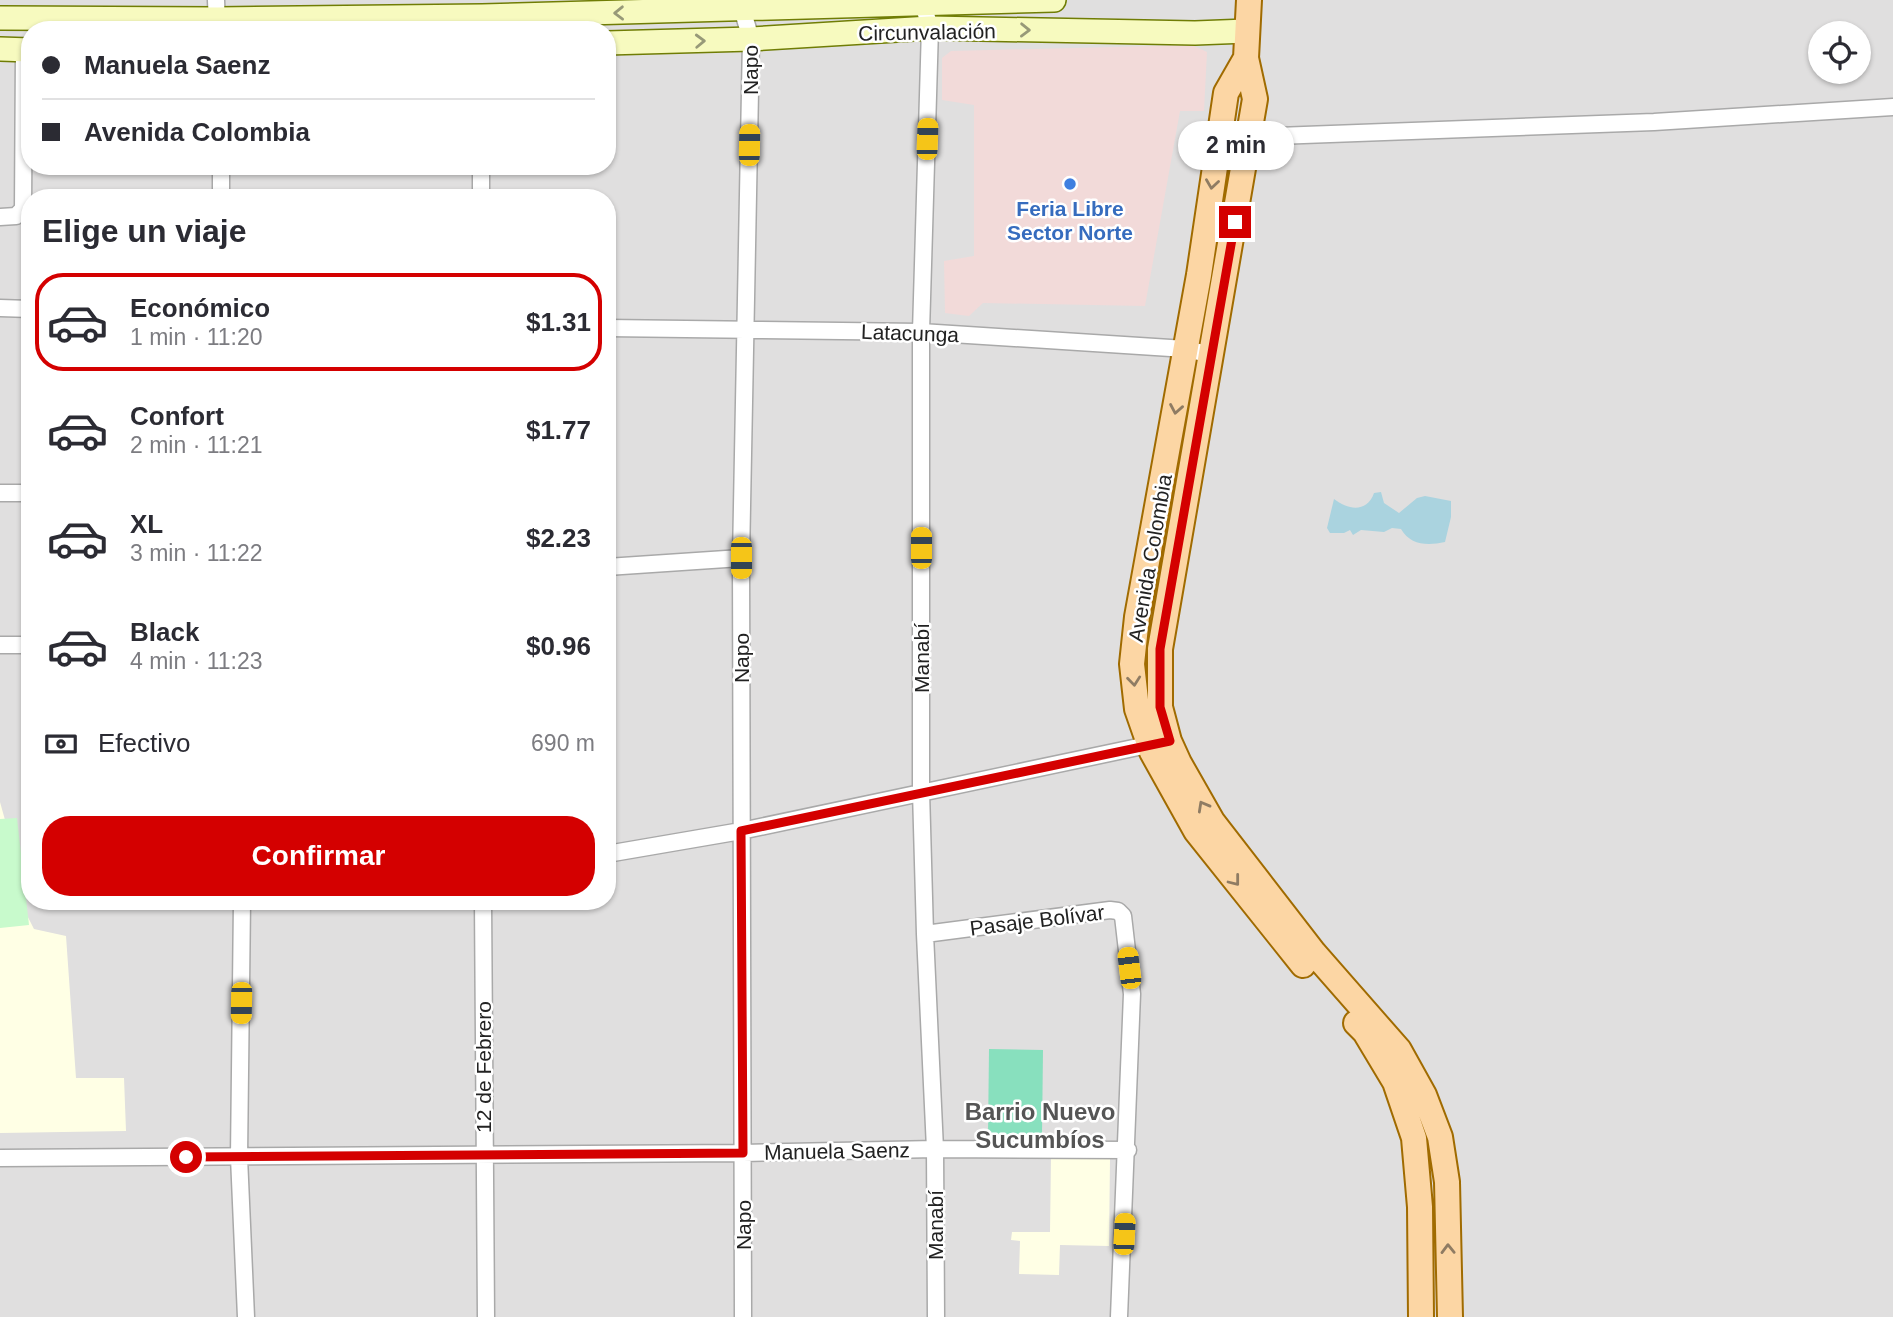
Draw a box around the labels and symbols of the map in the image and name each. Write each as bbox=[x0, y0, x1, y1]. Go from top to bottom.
one-way arrow bbox=[613, 5, 623, 21]
street label: Circunvalación bbox=[858, 19, 996, 45]
one-way arrow bbox=[1020, 22, 1031, 38]
one-way arrow bbox=[695, 33, 706, 48]
street label: Napo bbox=[739, 45, 762, 95]
car bbox=[916, 118, 939, 160]
callout: 2 min bbox=[1177, 120, 1293, 170]
car bbox=[739, 124, 760, 166]
marker: Feria Libre Sector Norte bbox=[1062, 176, 1078, 192]
one-way arrow bbox=[1205, 178, 1220, 190]
place label: Feria Libre Sector Norte bbox=[1007, 197, 1133, 244]
route end bbox=[1219, 206, 1251, 238]
street label: Latacunga bbox=[861, 320, 960, 346]
one-way arrow bbox=[1169, 403, 1184, 415]
street label: Avenida Colombia bbox=[1124, 472, 1176, 644]
car bbox=[911, 527, 932, 569]
car bbox=[731, 537, 752, 579]
street label: Manabí bbox=[910, 623, 933, 693]
street label: Napo bbox=[730, 633, 753, 683]
one-way arrow bbox=[1127, 676, 1142, 687]
one-way arrow bbox=[1198, 801, 1211, 814]
one-way arrow bbox=[1227, 874, 1240, 886]
street label: Pasaje Bolívar bbox=[968, 900, 1106, 940]
car bbox=[1117, 946, 1142, 990]
car bbox=[231, 982, 252, 1024]
street label: 12 de Febrero bbox=[472, 1001, 495, 1133]
district label: Barrio Nuevo Sucumbíos bbox=[965, 1098, 1115, 1153]
street label: Manuela Saenz bbox=[764, 1138, 910, 1164]
route start bbox=[170, 1141, 202, 1173]
street label: Manabí bbox=[924, 1190, 947, 1260]
street label: Napo bbox=[732, 1200, 755, 1250]
car bbox=[1113, 1212, 1136, 1256]
one-way arrow bbox=[1441, 1243, 1456, 1254]

